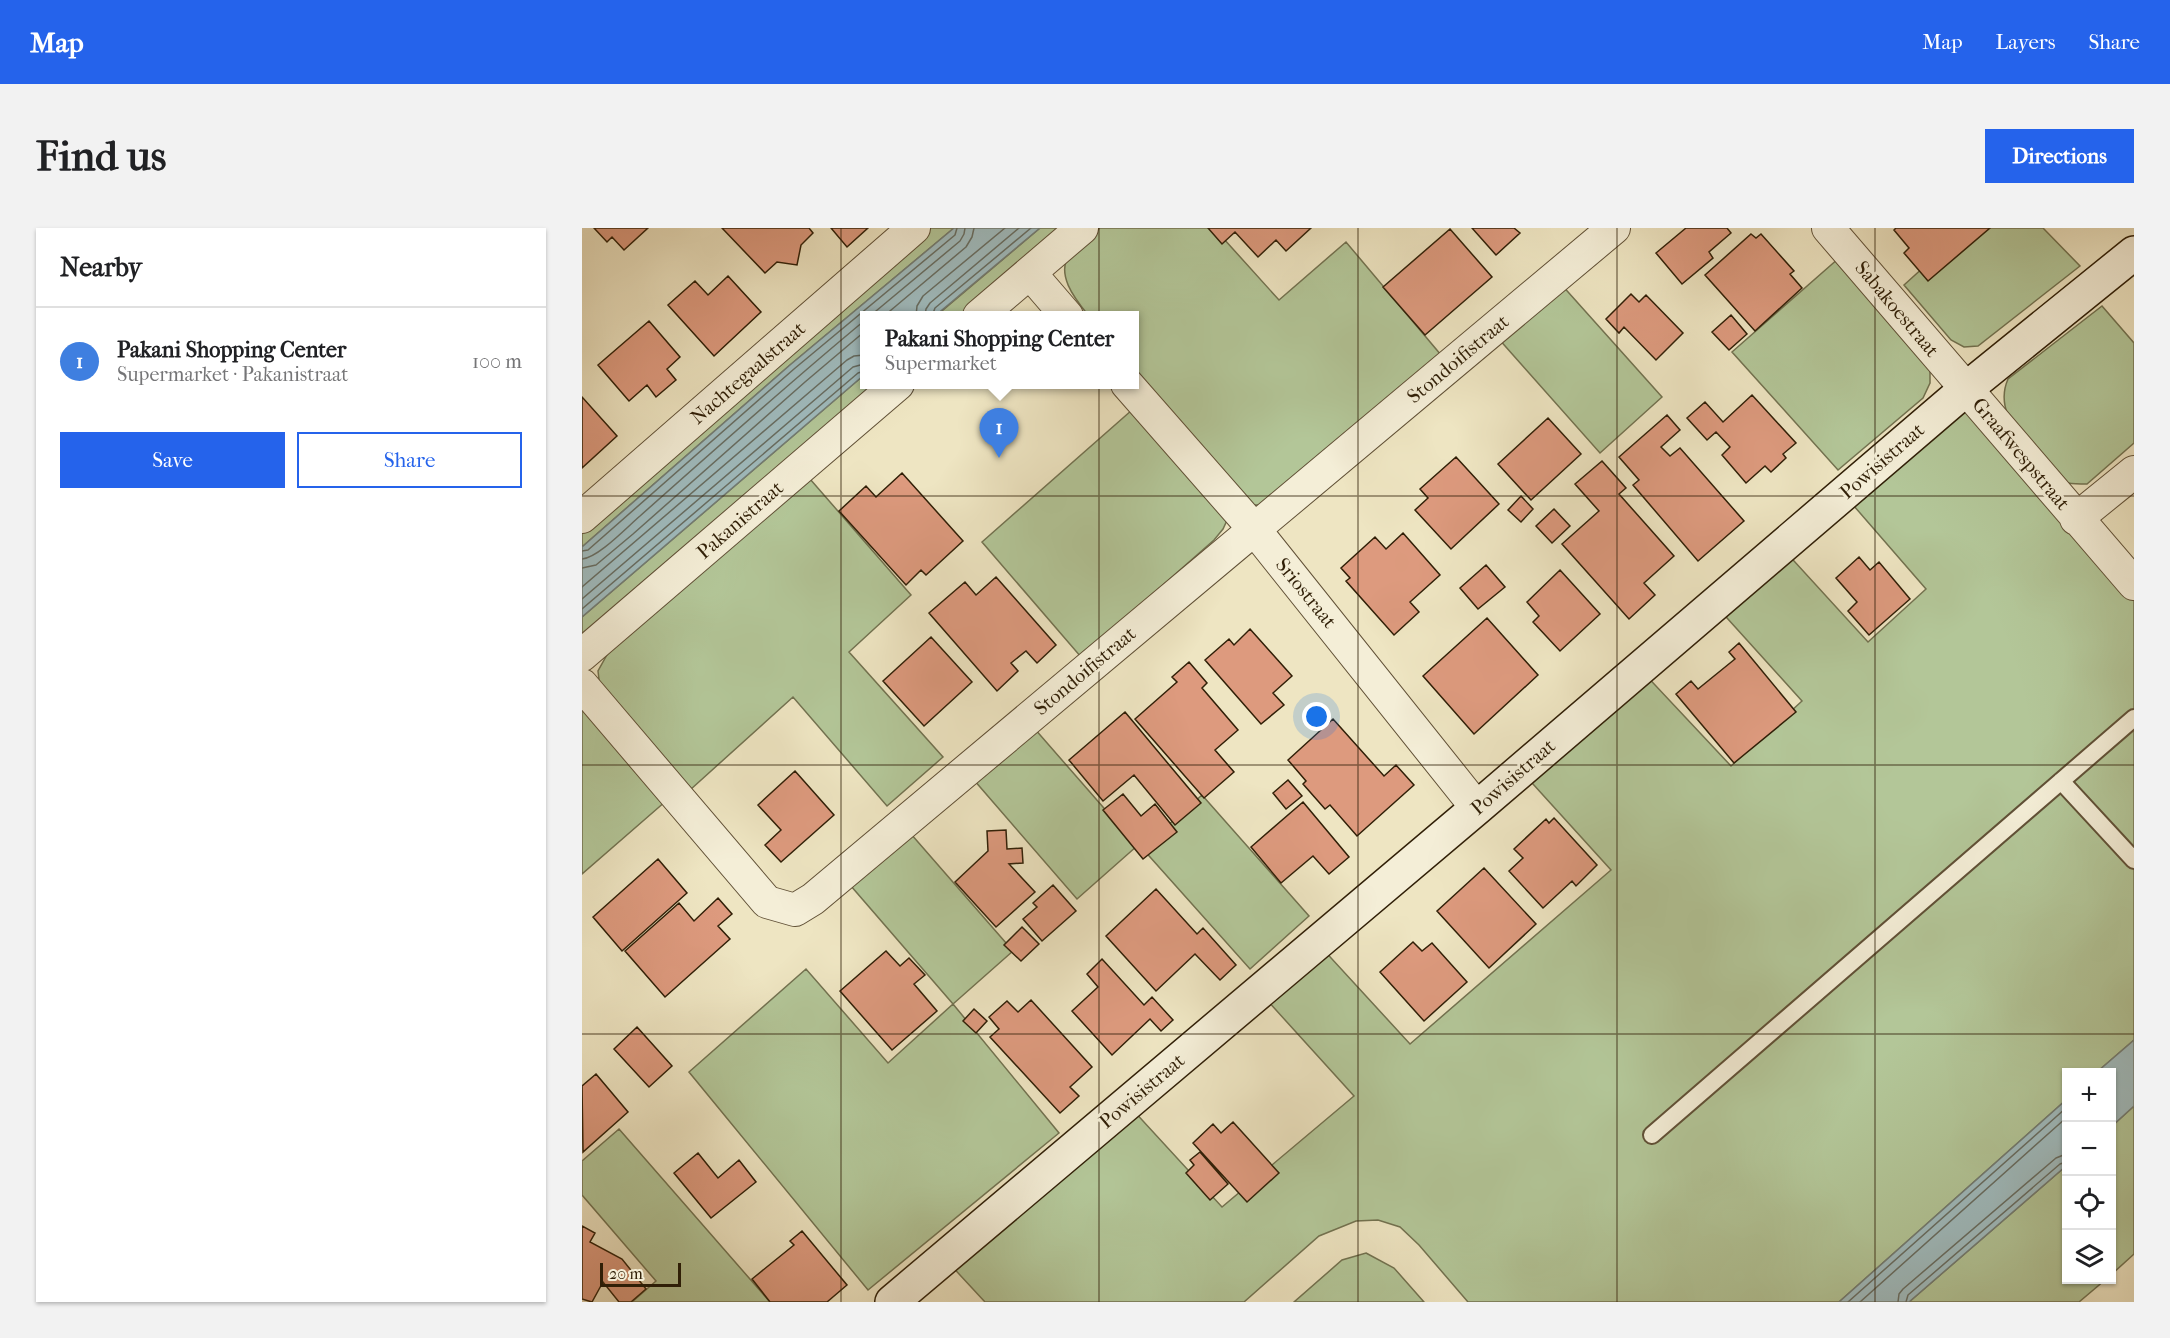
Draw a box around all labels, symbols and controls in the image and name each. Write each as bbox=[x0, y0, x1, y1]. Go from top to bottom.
text: Map bbox=[30, 26, 84, 59]
text: Map bbox=[1922, 30, 1963, 54]
text: Layers bbox=[1996, 30, 2055, 54]
text: Share bbox=[2088, 30, 2140, 54]
button: Directions bbox=[1985, 129, 2134, 183]
text: Find us bbox=[36, 132, 166, 181]
text: Nearby bbox=[60, 252, 142, 283]
street label: Sabakoestraat bbox=[1850, 256, 1944, 362]
street label: Stondoifistraat bbox=[1402, 310, 1514, 408]
popup bbox=[860, 311, 1139, 389]
street label: Nachtegaalstraat bbox=[686, 317, 810, 429]
text: Pakani Shopping Center bbox=[885, 326, 1114, 352]
text: Pakani Shopping Center bbox=[117, 337, 346, 363]
text: 1 bbox=[76, 350, 83, 373]
text: 100 m bbox=[472, 350, 522, 373]
text: Supermarket bbox=[885, 352, 997, 375]
text: Supermarket · Pakanistraat bbox=[117, 363, 348, 386]
street label: Graafwespstraat bbox=[1967, 393, 2075, 515]
pin: 1 bbox=[980, 408, 1018, 458]
street label: Powisistraat bbox=[1835, 418, 1929, 504]
button: Save bbox=[60, 432, 285, 488]
button: Share bbox=[297, 432, 522, 488]
street label: Pakanistraat bbox=[692, 476, 788, 564]
street label: Sriostraat bbox=[1271, 553, 1341, 633]
street label: Stondoifistraat bbox=[1029, 622, 1141, 720]
your location bbox=[1302, 702, 1331, 731]
street label: Powisistraat bbox=[1466, 734, 1560, 820]
street label: Powisistraat bbox=[1095, 1049, 1189, 1133]
map controls bbox=[2062, 1068, 2116, 1284]
button: + bbox=[2062, 1068, 2116, 1122]
button: − bbox=[2062, 1122, 2116, 1176]
button: locate bbox=[2062, 1176, 2116, 1230]
button: layers bbox=[2062, 1230, 2116, 1284]
scale bar bbox=[600, 1260, 681, 1288]
text: 20 m bbox=[609, 1264, 643, 1283]

